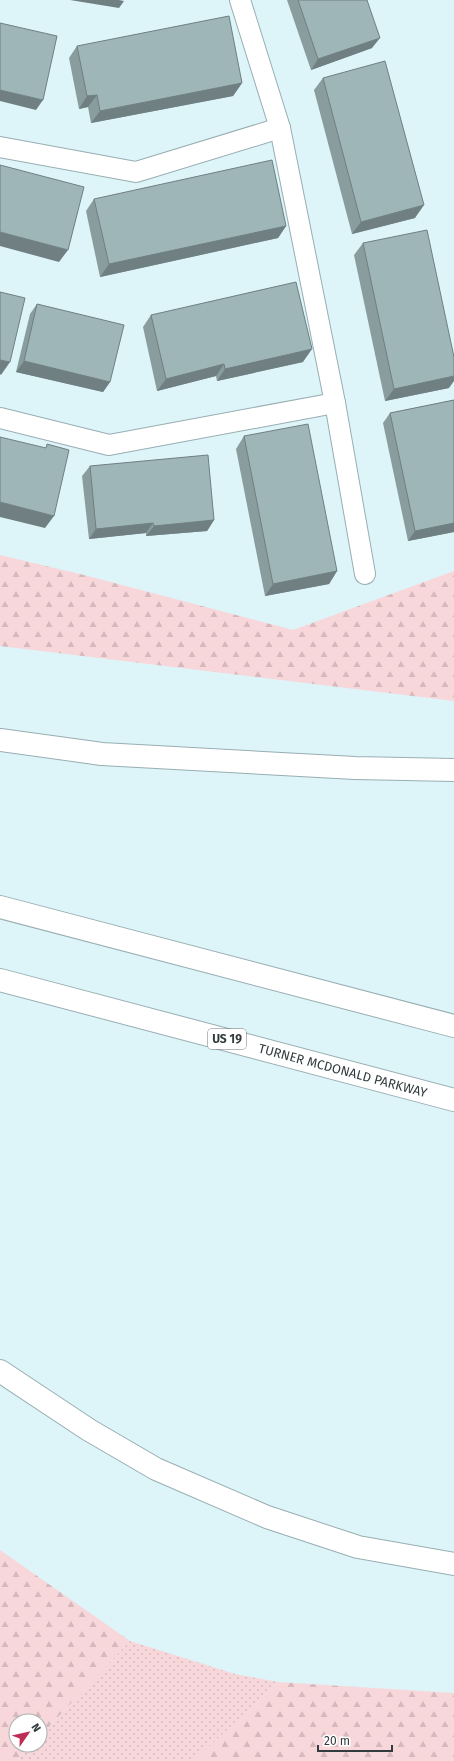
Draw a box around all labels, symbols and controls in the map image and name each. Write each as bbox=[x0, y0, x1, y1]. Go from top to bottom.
road number: US 19 bbox=[208, 1029, 246, 1049]
street label: TURNER MCDONALD PARKWAY bbox=[257, 1041, 430, 1100]
north arrow bbox=[8, 1713, 48, 1753]
text: N bbox=[28, 1721, 43, 1734]
scale bar bbox=[318, 1727, 392, 1753]
text: 20 m bbox=[324, 1734, 350, 1748]

